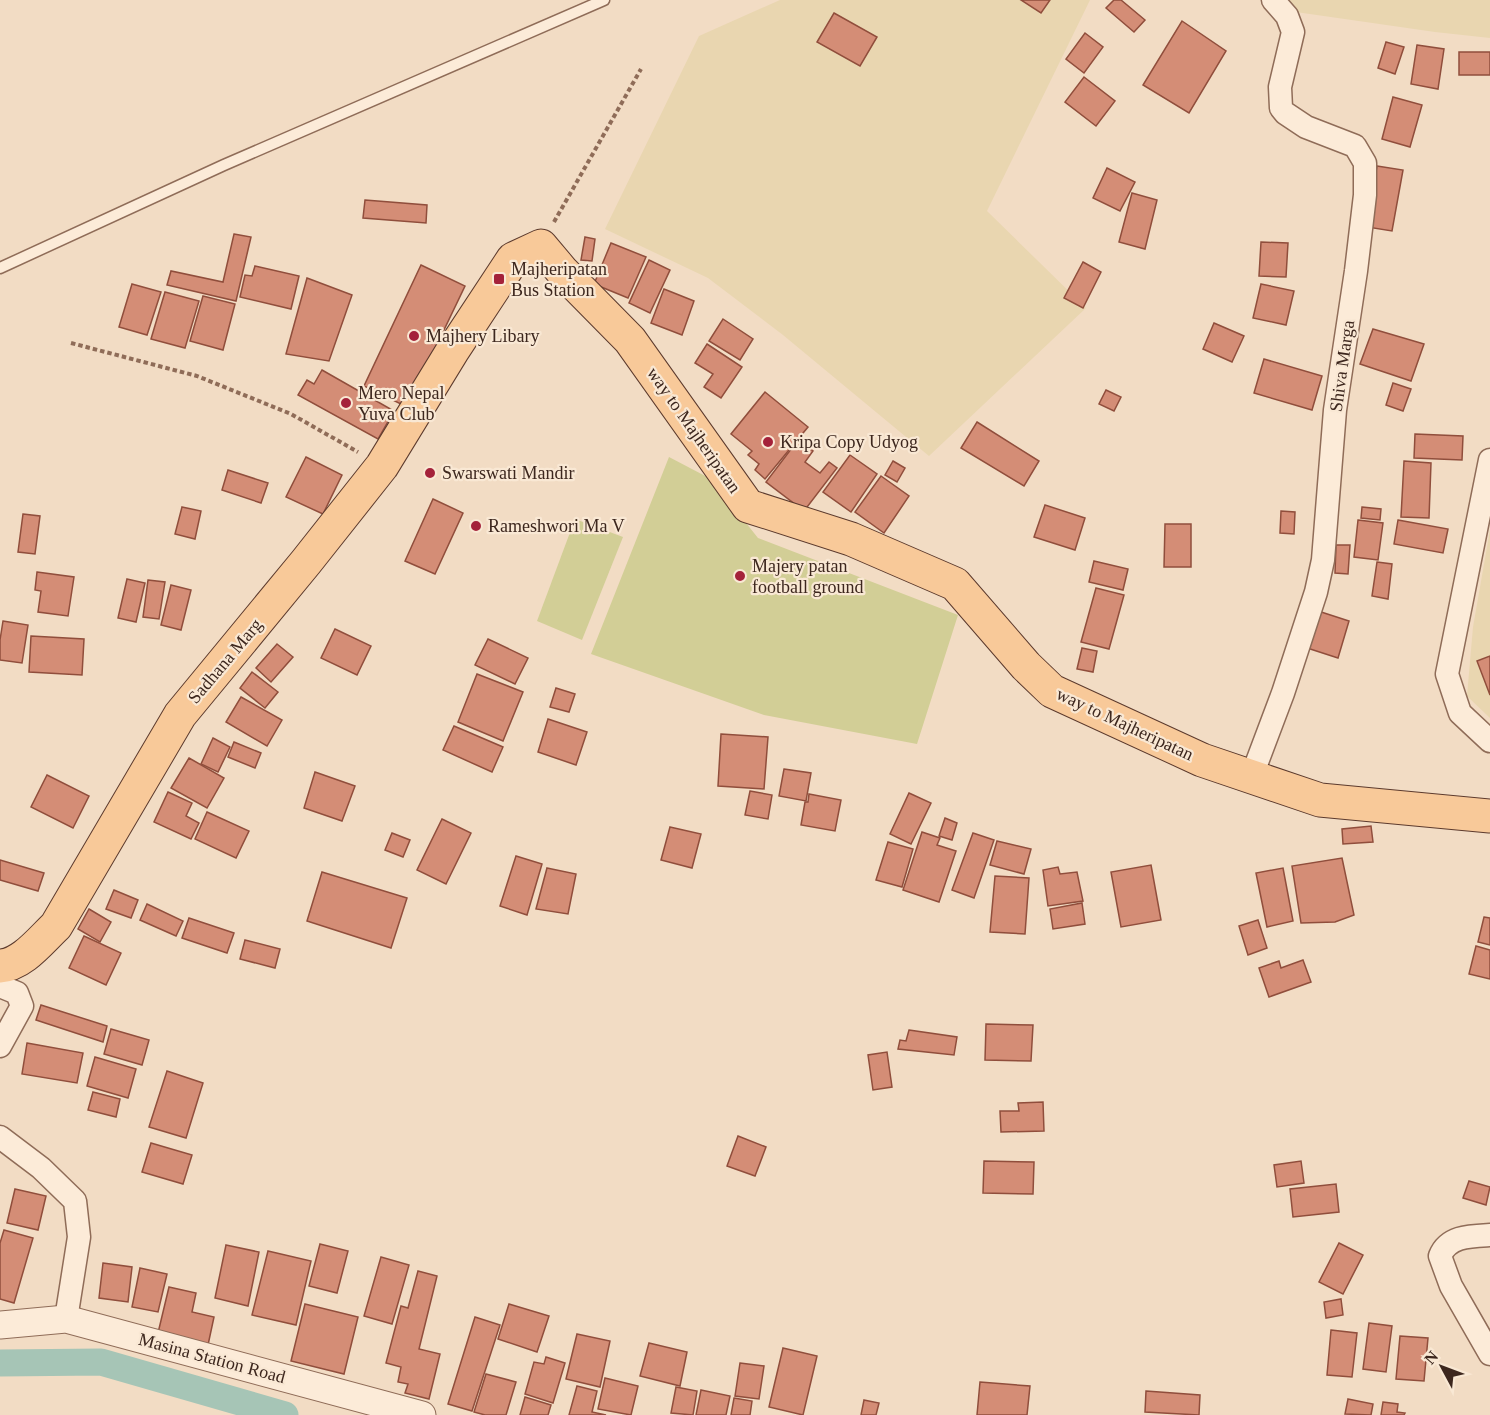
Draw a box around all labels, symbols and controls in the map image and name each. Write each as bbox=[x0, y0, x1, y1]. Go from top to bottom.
place label: Majheripatan Bus Station bbox=[511, 259, 607, 300]
marker: Majheripatan Bus Station bbox=[492, 272, 506, 286]
street label: Shiva Marga bbox=[1326, 319, 1358, 413]
place label: Majhery Libary bbox=[426, 326, 539, 346]
marker: Majhery Libary bbox=[407, 329, 421, 343]
street label: way to Majheripatan bbox=[643, 363, 745, 497]
place label: Mero Nepal Yuva Club bbox=[358, 383, 444, 424]
marker: Mero Nepal Yuva Club bbox=[339, 396, 353, 410]
place label: Kripa Copy Udyog bbox=[780, 432, 918, 452]
marker: Kripa Copy Udyog bbox=[761, 435, 775, 449]
place label: Swarswati Mandir bbox=[442, 463, 574, 483]
marker: Swarswati Mandir bbox=[423, 466, 437, 480]
place label: Rameshwori Ma V bbox=[488, 516, 625, 536]
marker: Rameshwori Ma V bbox=[469, 519, 483, 533]
place label: Majery patan football ground bbox=[752, 556, 863, 597]
marker: Majery patan football ground bbox=[733, 569, 747, 583]
street label: Sadhana Marg bbox=[184, 615, 266, 707]
street label: way to Majheripatan bbox=[1053, 683, 1197, 765]
street label: Masina Station Road bbox=[136, 1329, 288, 1387]
north arrow bbox=[1412, 1337, 1472, 1397]
text: N bbox=[1421, 1347, 1442, 1367]

